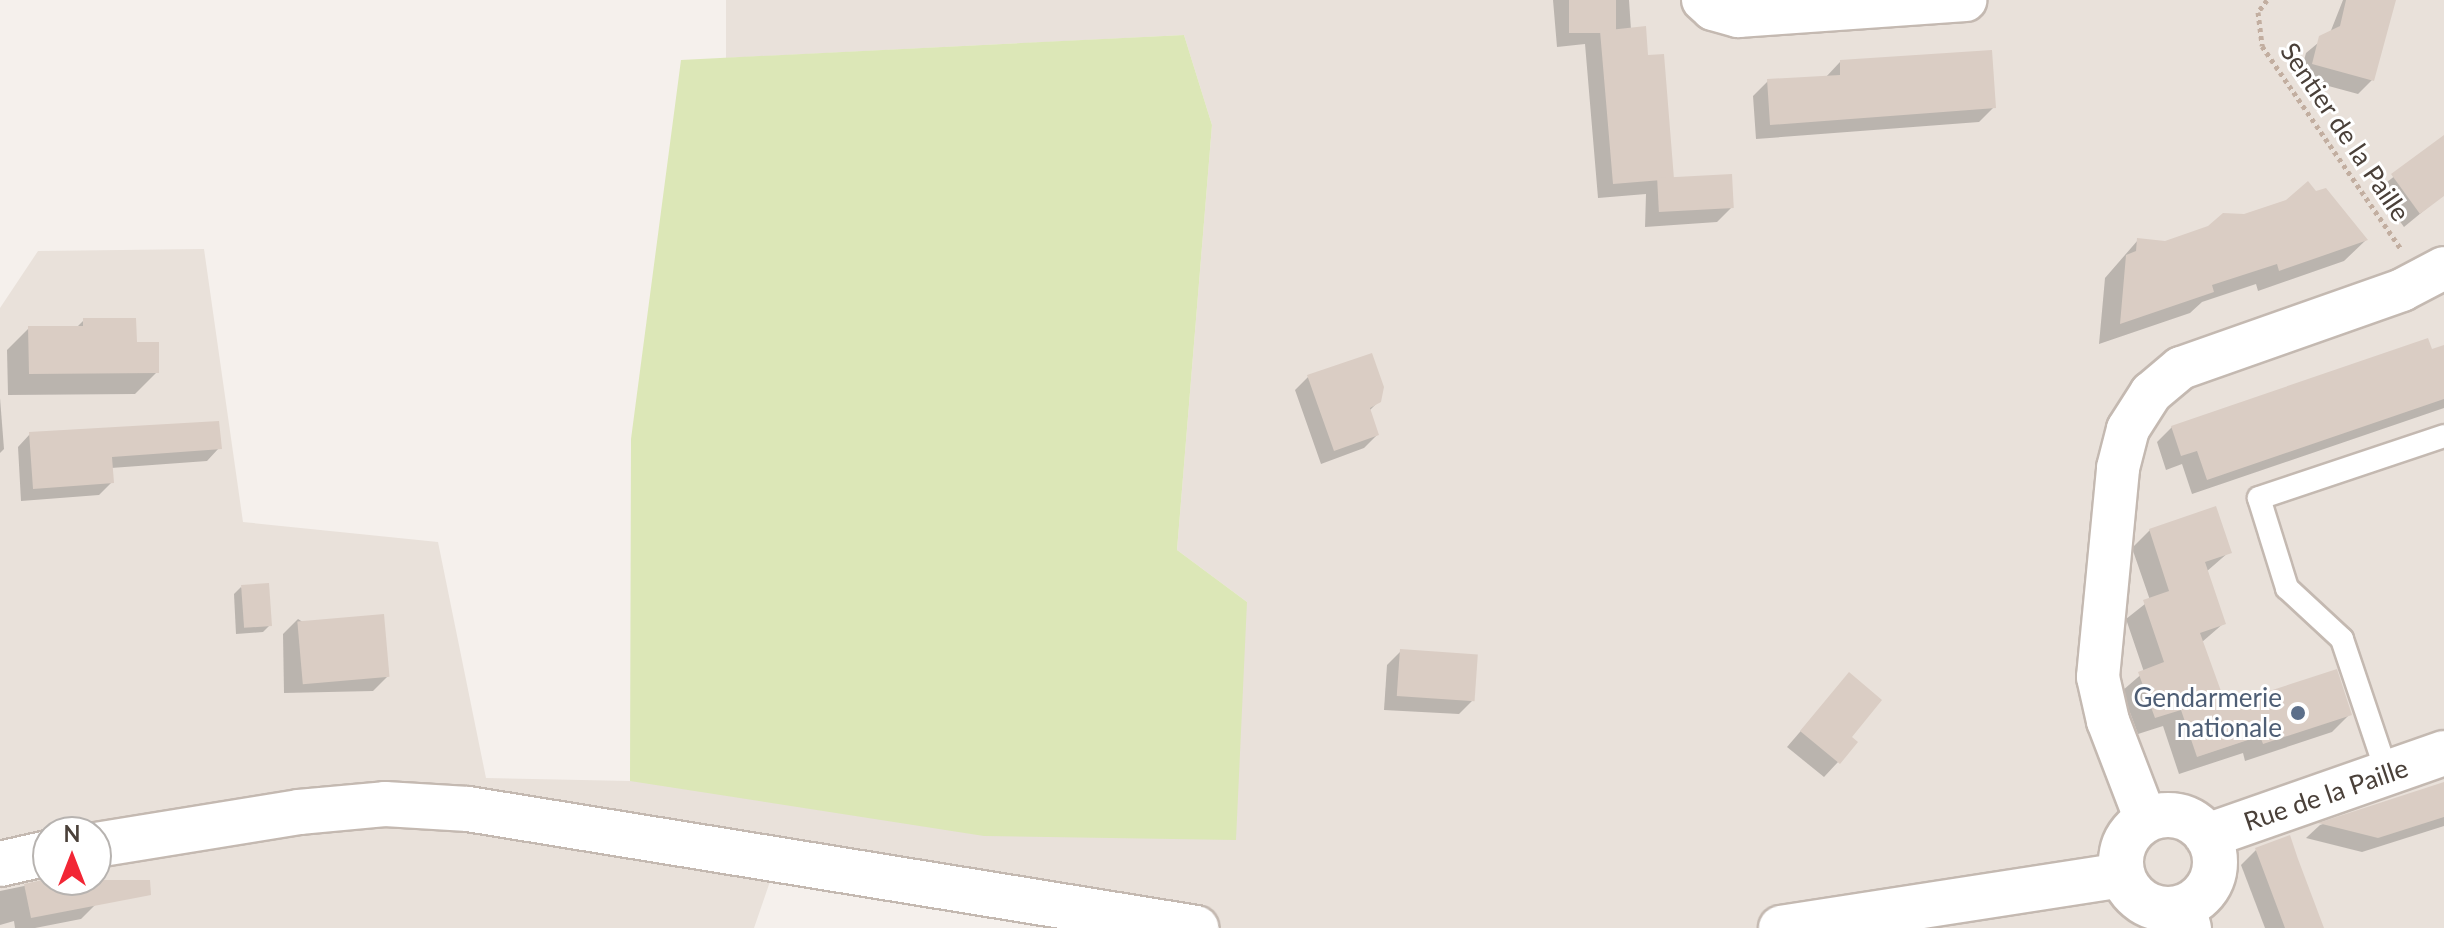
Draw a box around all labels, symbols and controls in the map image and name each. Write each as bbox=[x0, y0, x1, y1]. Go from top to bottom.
street label: Sentier de la Paille bbox=[2274, 37, 2416, 227]
place label: Gendarmerie nationale bbox=[2133, 682, 2282, 744]
marker: Gendarmerie nationale bbox=[2289, 704, 2307, 722]
street label: Rue de la Paille bbox=[2240, 752, 2412, 838]
north arrow bbox=[32, 816, 112, 896]
text: N bbox=[64, 820, 80, 847]

